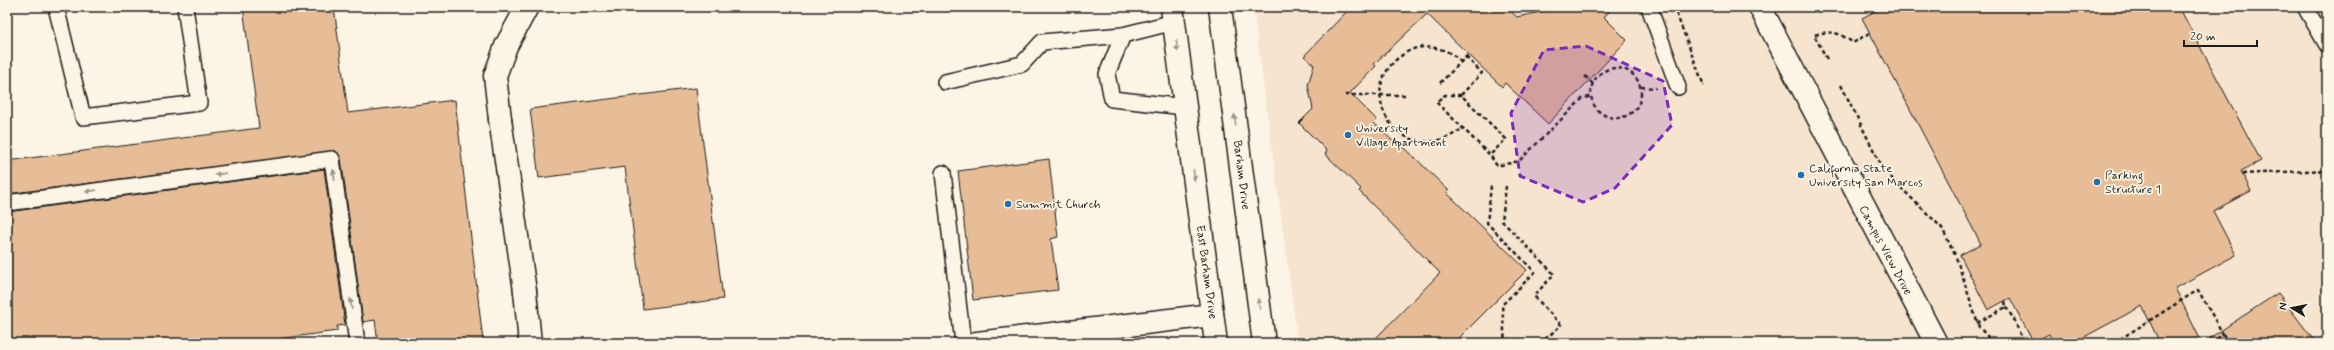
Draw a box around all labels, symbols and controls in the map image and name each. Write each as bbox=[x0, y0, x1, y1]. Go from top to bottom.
scale bar bbox=[2184, 22, 2257, 48]
text: 20 m bbox=[2190, 29, 2216, 45]
one-way arrow bbox=[1174, 40, 1180, 52]
one-way arrow bbox=[1231, 114, 1238, 126]
place label: University Village Apartment bbox=[1356, 121, 1447, 151]
marker: University Village Apartment bbox=[1343, 130, 1353, 140]
street label: Barham Drive bbox=[1229, 139, 1253, 211]
place label: California State University San Marcos bbox=[1809, 161, 1923, 191]
one-way arrow bbox=[1191, 168, 1197, 181]
place label: Parking Structure 1 bbox=[2105, 168, 2161, 198]
one-way arrow bbox=[331, 169, 337, 182]
marker: California State University San Marcos bbox=[1796, 170, 1806, 180]
one-way arrow bbox=[214, 171, 226, 177]
marker: Parking Structure 1 bbox=[2092, 177, 2102, 187]
one-way arrow bbox=[85, 188, 97, 194]
place label: Summit Church bbox=[1016, 197, 1101, 213]
marker: Summit Church bbox=[1003, 199, 1013, 209]
street label: Campus View Drive bbox=[1855, 203, 1915, 298]
street label: East Barham Drive bbox=[1192, 224, 1220, 320]
north arrow bbox=[2272, 288, 2312, 328]
one-way arrow bbox=[348, 298, 354, 310]
one-way arrow bbox=[1255, 298, 1262, 310]
text: N bbox=[2276, 302, 2291, 311]

